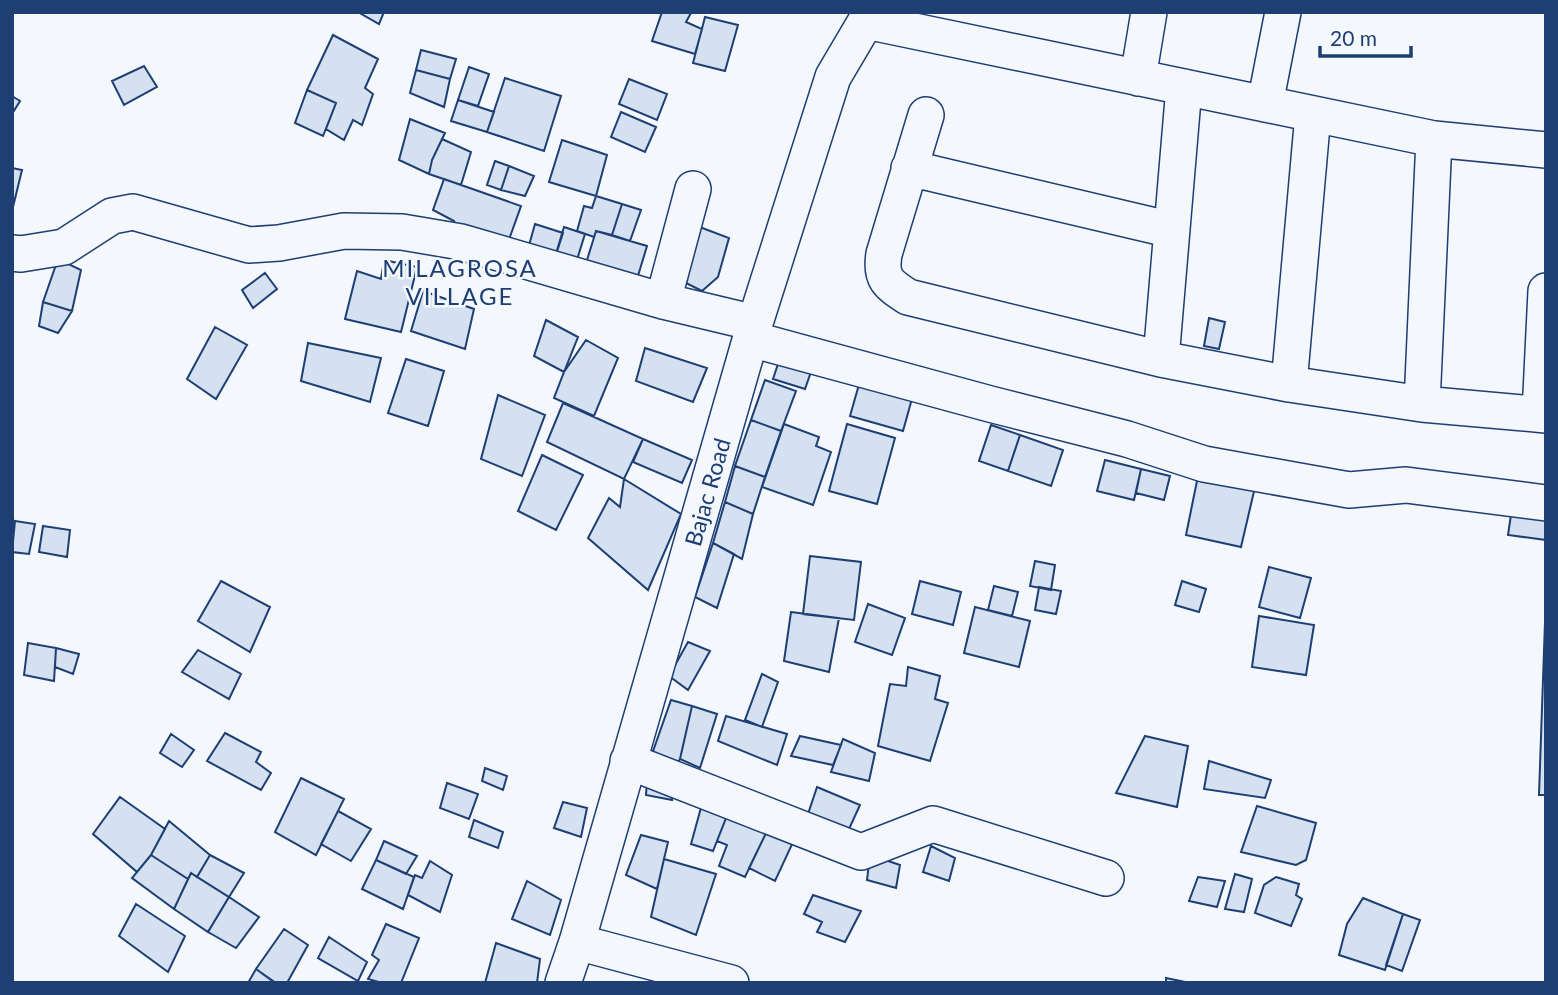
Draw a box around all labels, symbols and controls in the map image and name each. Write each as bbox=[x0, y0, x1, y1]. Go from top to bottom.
scale bar bbox=[1320, 14, 1411, 58]
text: 20 m bbox=[1330, 25, 1377, 50]
district label: MILAGROSA VILLAGE bbox=[382, 253, 538, 310]
street label: Bajac Road bbox=[678, 435, 736, 549]

